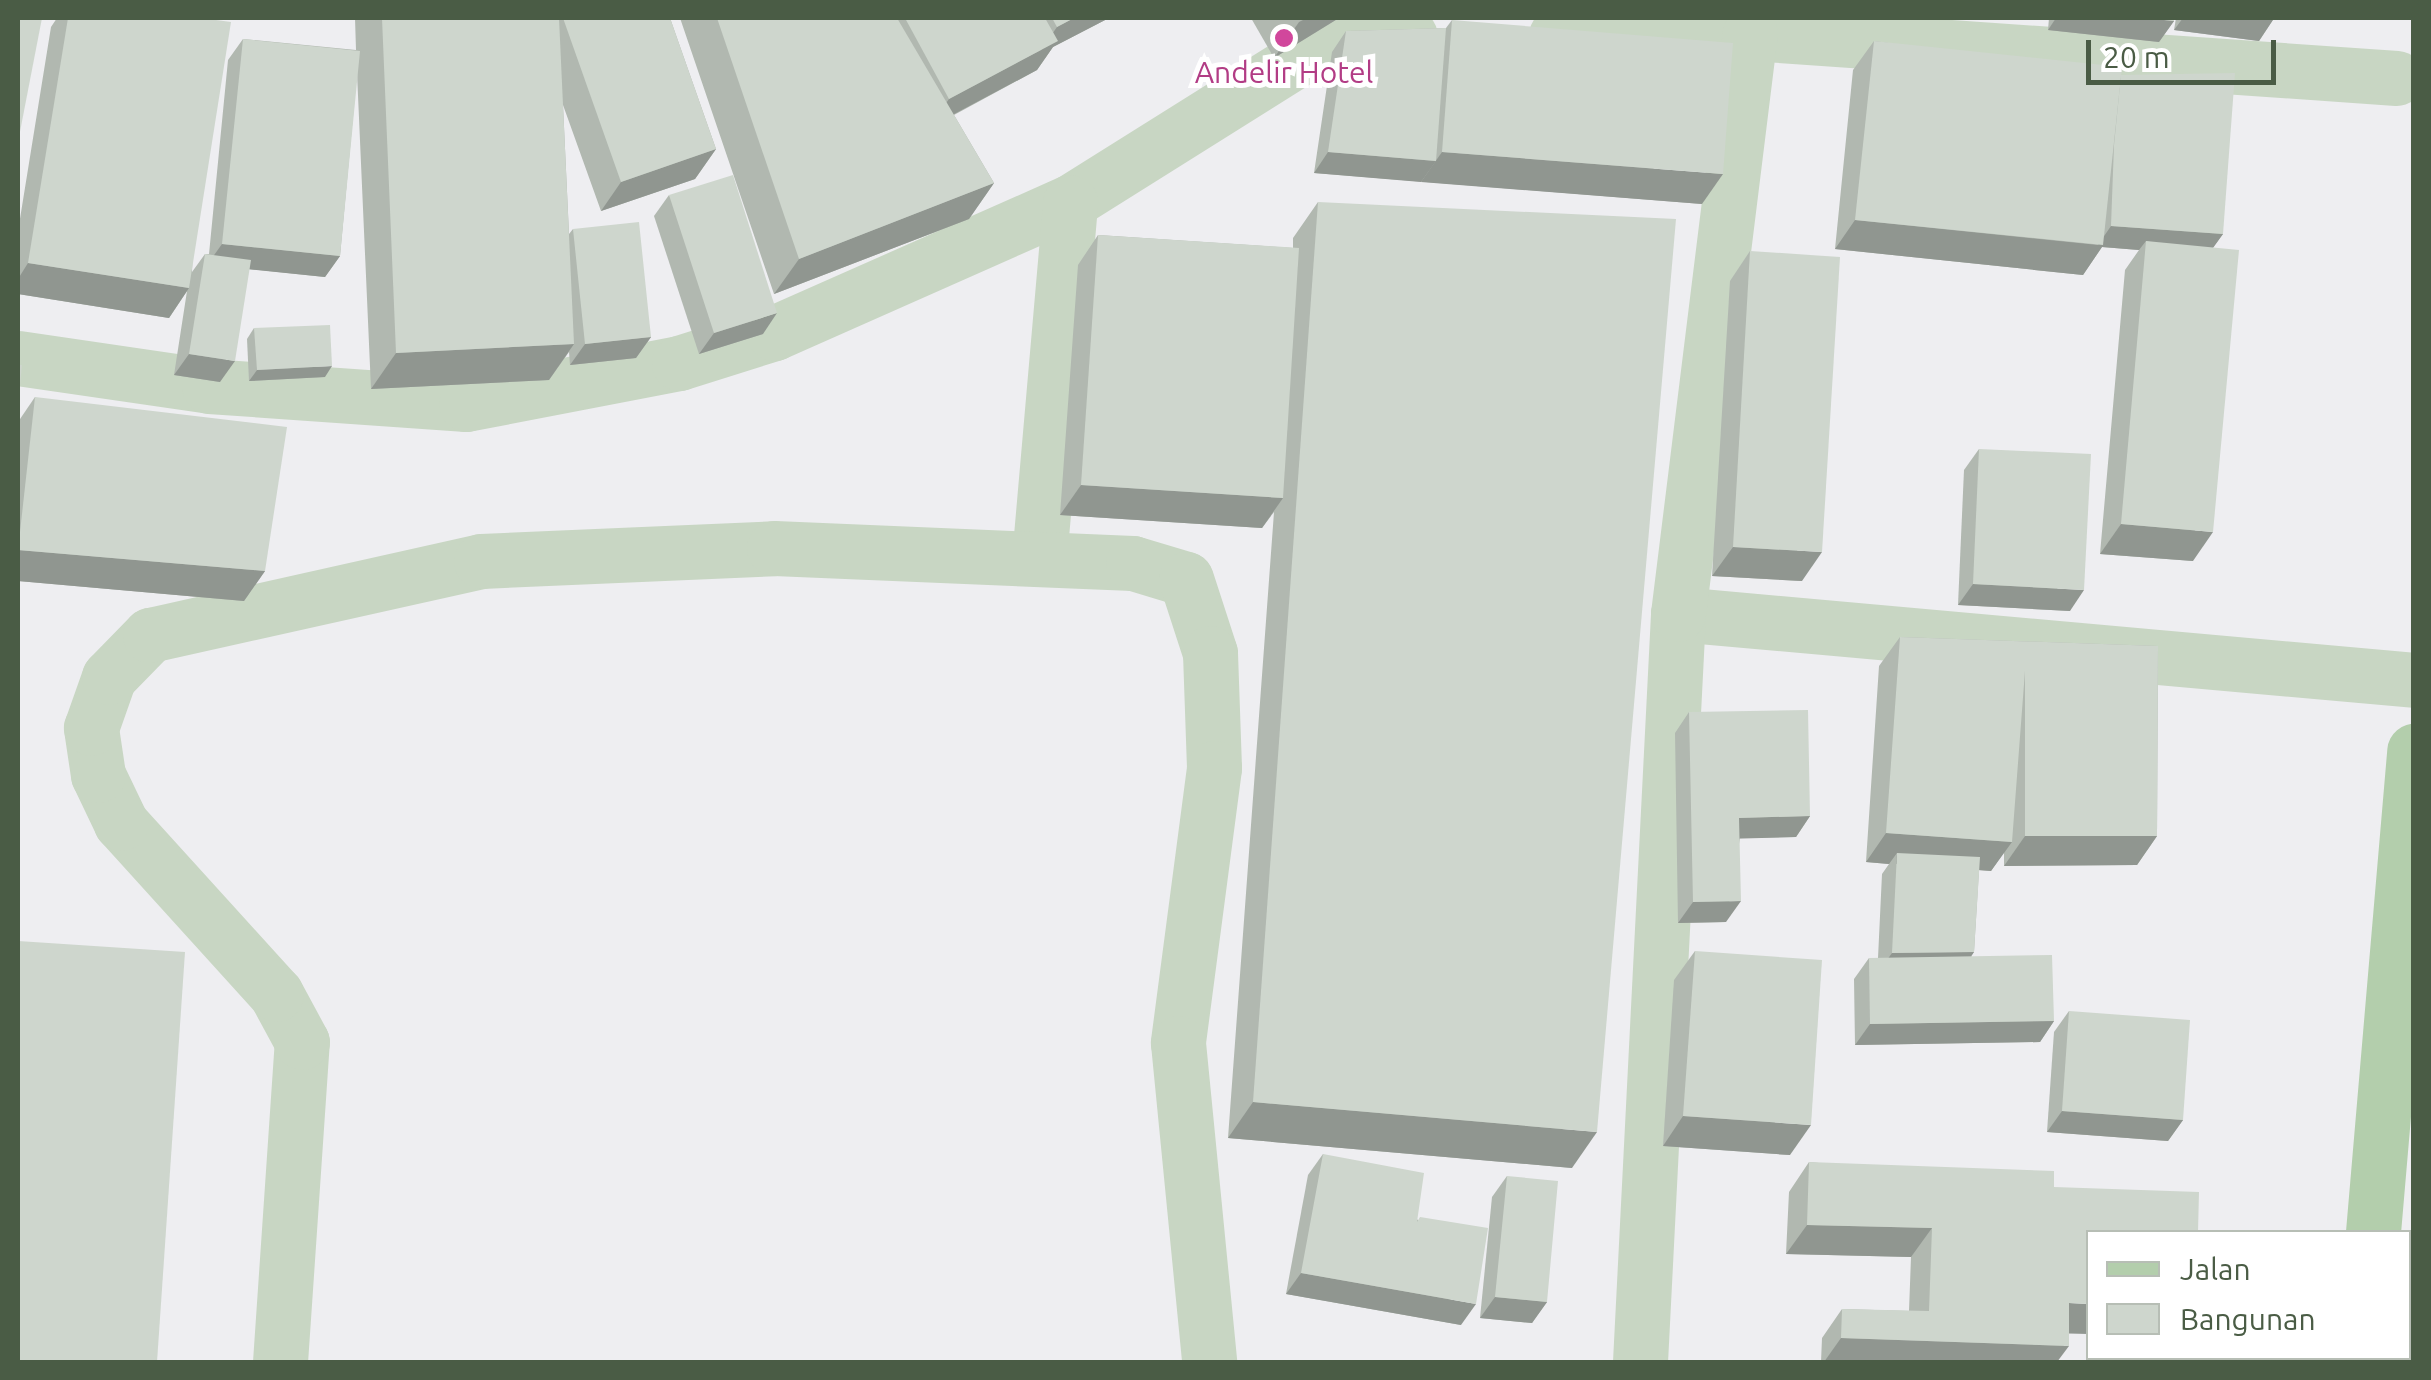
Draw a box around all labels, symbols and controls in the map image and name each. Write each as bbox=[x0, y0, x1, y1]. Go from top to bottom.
scale bar bbox=[2091, 20, 2281, 82]
marker: Andelir Hotel bbox=[1273, 27, 1295, 49]
text: 20 m bbox=[2103, 40, 2170, 74]
place label: Andelir Hotel bbox=[1195, 54, 1373, 90]
legend bbox=[2086, 1230, 2411, 1360]
text: Jalan bbox=[2180, 1252, 2251, 1286]
text: Bangunan bbox=[2180, 1302, 2316, 1336]

